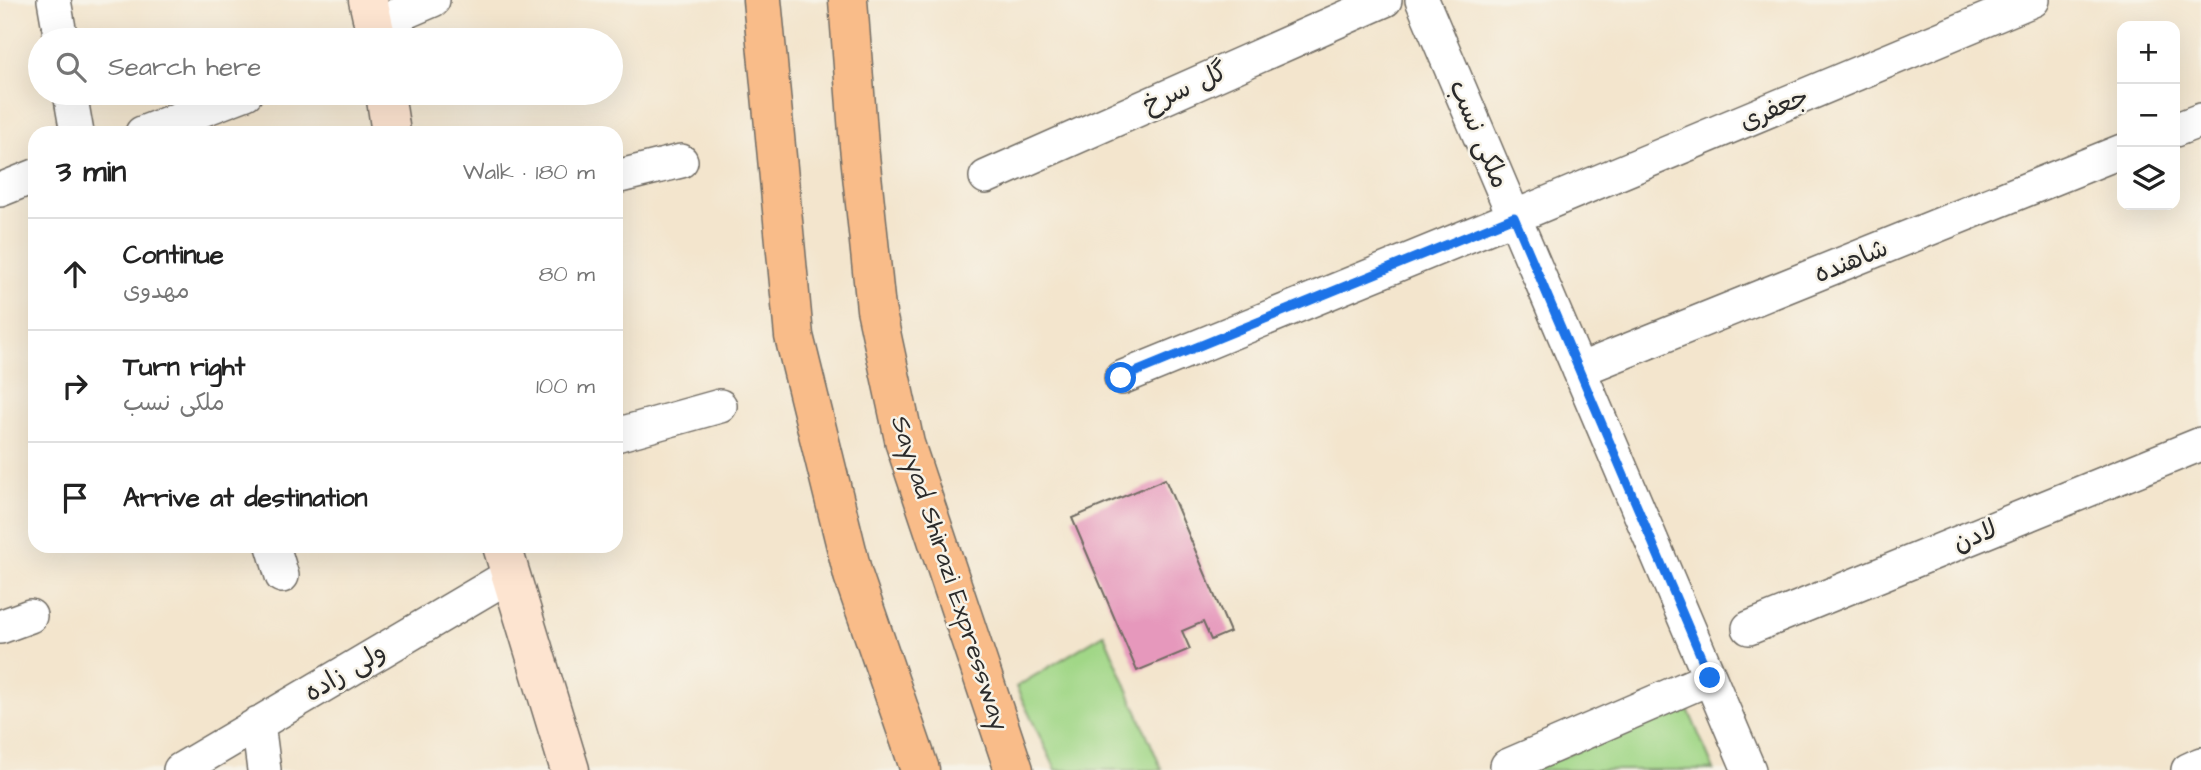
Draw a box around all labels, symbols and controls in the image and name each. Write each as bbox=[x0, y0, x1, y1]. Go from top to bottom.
map controls bbox=[2117, 21, 2180, 210]
button: + bbox=[2117, 21, 2180, 84]
search box bbox=[28, 28, 623, 105]
icon: search bbox=[52, 48, 90, 86]
text: Search here bbox=[108, 49, 261, 85]
street label: گل سرخ bbox=[1137, 53, 1233, 123]
street label: ملکی نسب bbox=[1440, 74, 1518, 194]
street label: جعفری bbox=[1734, 78, 1814, 140]
button: − bbox=[2117, 84, 2180, 147]
button: layers bbox=[2117, 147, 2180, 210]
text: 3 min bbox=[56, 151, 126, 193]
text: Walk · 180 m bbox=[463, 156, 595, 188]
street label: شاهنده bbox=[1809, 230, 1893, 292]
text: Continue bbox=[123, 237, 224, 273]
icon: ahead bbox=[56, 255, 94, 293]
text: 80 m bbox=[538, 258, 595, 290]
text: مهدوی bbox=[123, 275, 190, 307]
text: Turn right bbox=[123, 349, 245, 385]
route start bbox=[1105, 362, 1136, 393]
icon: right bbox=[56, 367, 94, 405]
text: 100 m bbox=[536, 370, 595, 402]
text: ملکی نسب bbox=[123, 387, 225, 419]
street label: Sayyad Shirazi Expressway bbox=[880, 411, 1018, 736]
icon: arrive bbox=[56, 479, 94, 517]
text: Arrive at destination bbox=[123, 480, 368, 516]
street label: لادن bbox=[1947, 511, 2003, 561]
street label: ولی زاده bbox=[297, 633, 393, 711]
route end bbox=[1694, 662, 1725, 693]

